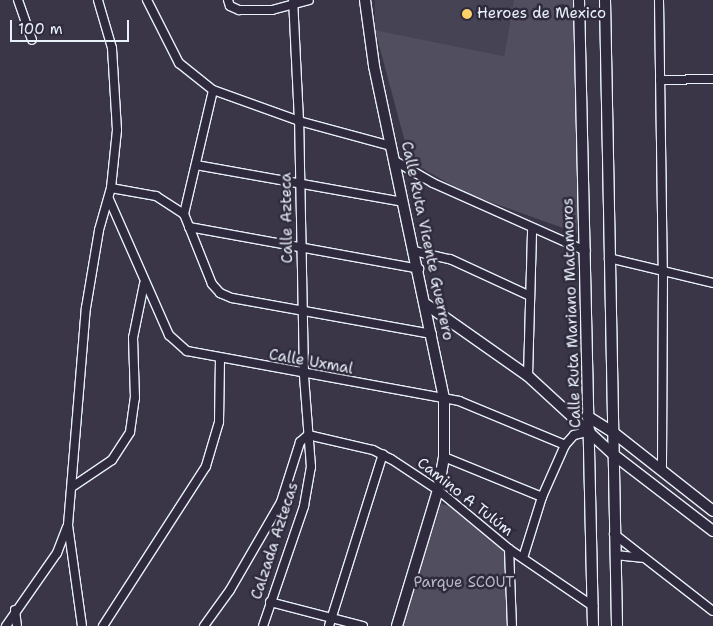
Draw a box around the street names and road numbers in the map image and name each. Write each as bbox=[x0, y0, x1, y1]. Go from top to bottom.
street label: Calle Ruta Vicente Guerrero bbox=[397, 140, 457, 342]
street label: Calle Azteca bbox=[277, 172, 297, 264]
street label: Calle Ruta Mariano Matamoros bbox=[559, 198, 585, 428]
street label: Calle Uxmal bbox=[267, 346, 355, 378]
street label: Camino A Tulúm bbox=[413, 454, 517, 540]
street label: Calzada Aztecas bbox=[248, 480, 302, 602]

